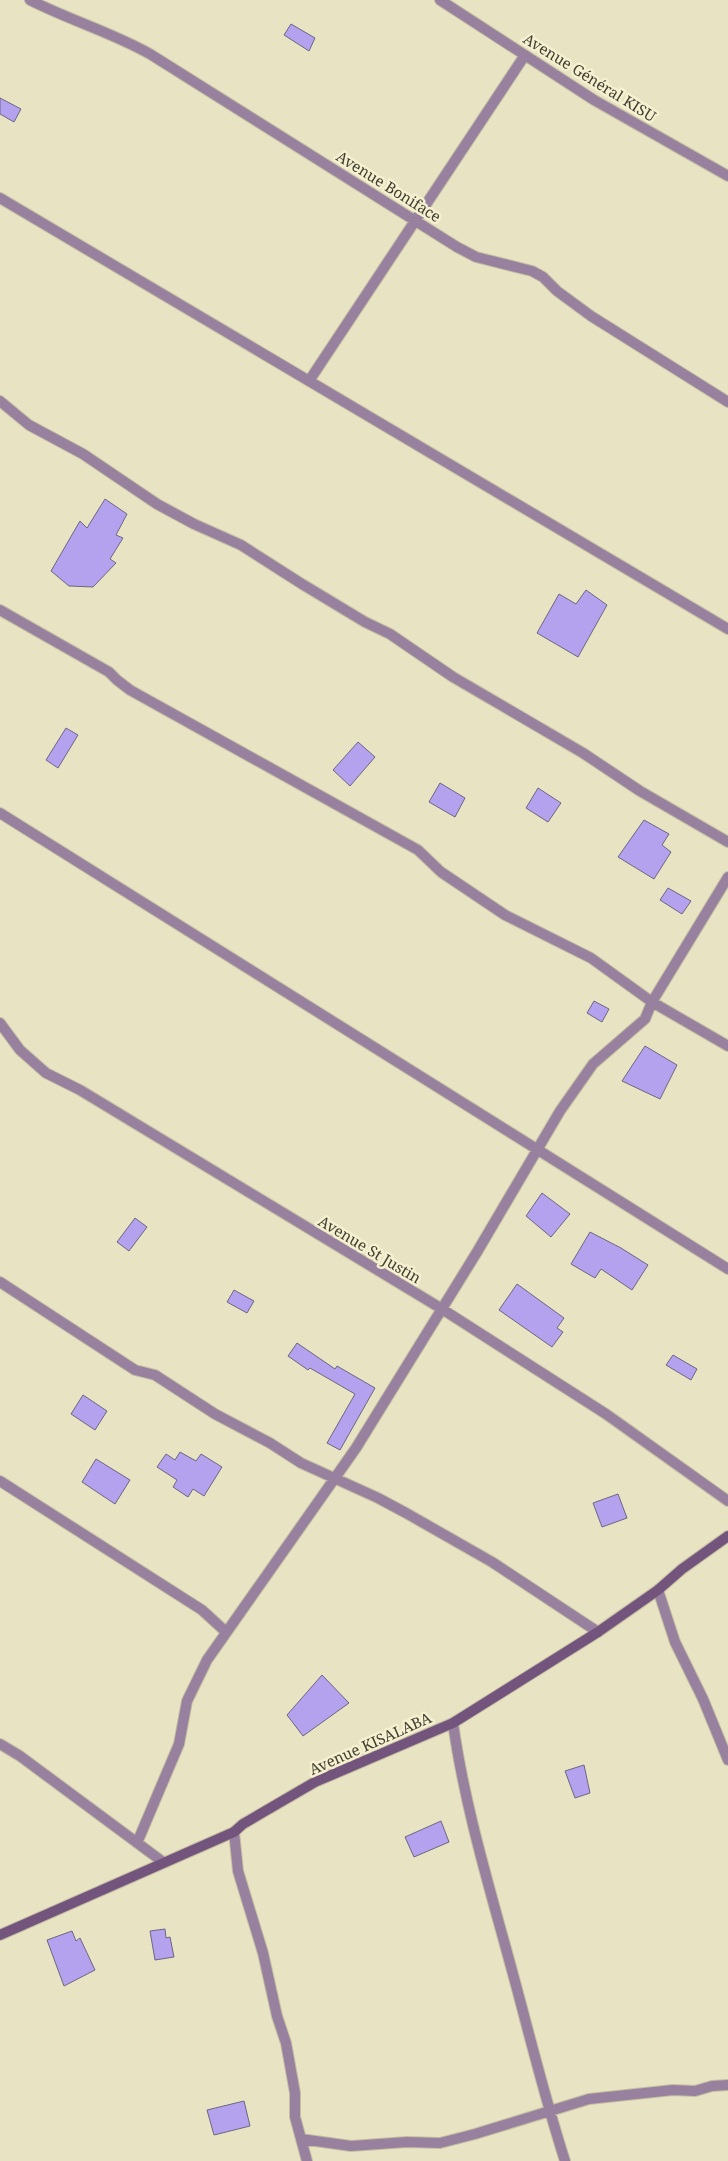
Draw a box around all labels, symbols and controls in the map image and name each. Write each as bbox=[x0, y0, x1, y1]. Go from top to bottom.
street label: Avenue Général KISU bbox=[520, 28, 660, 126]
street label: Avenue Boniface bbox=[333, 146, 445, 226]
street label: Avenue St Justin bbox=[315, 1210, 425, 1288]
street label: Avenue KISALABA bbox=[306, 1707, 435, 1779]

